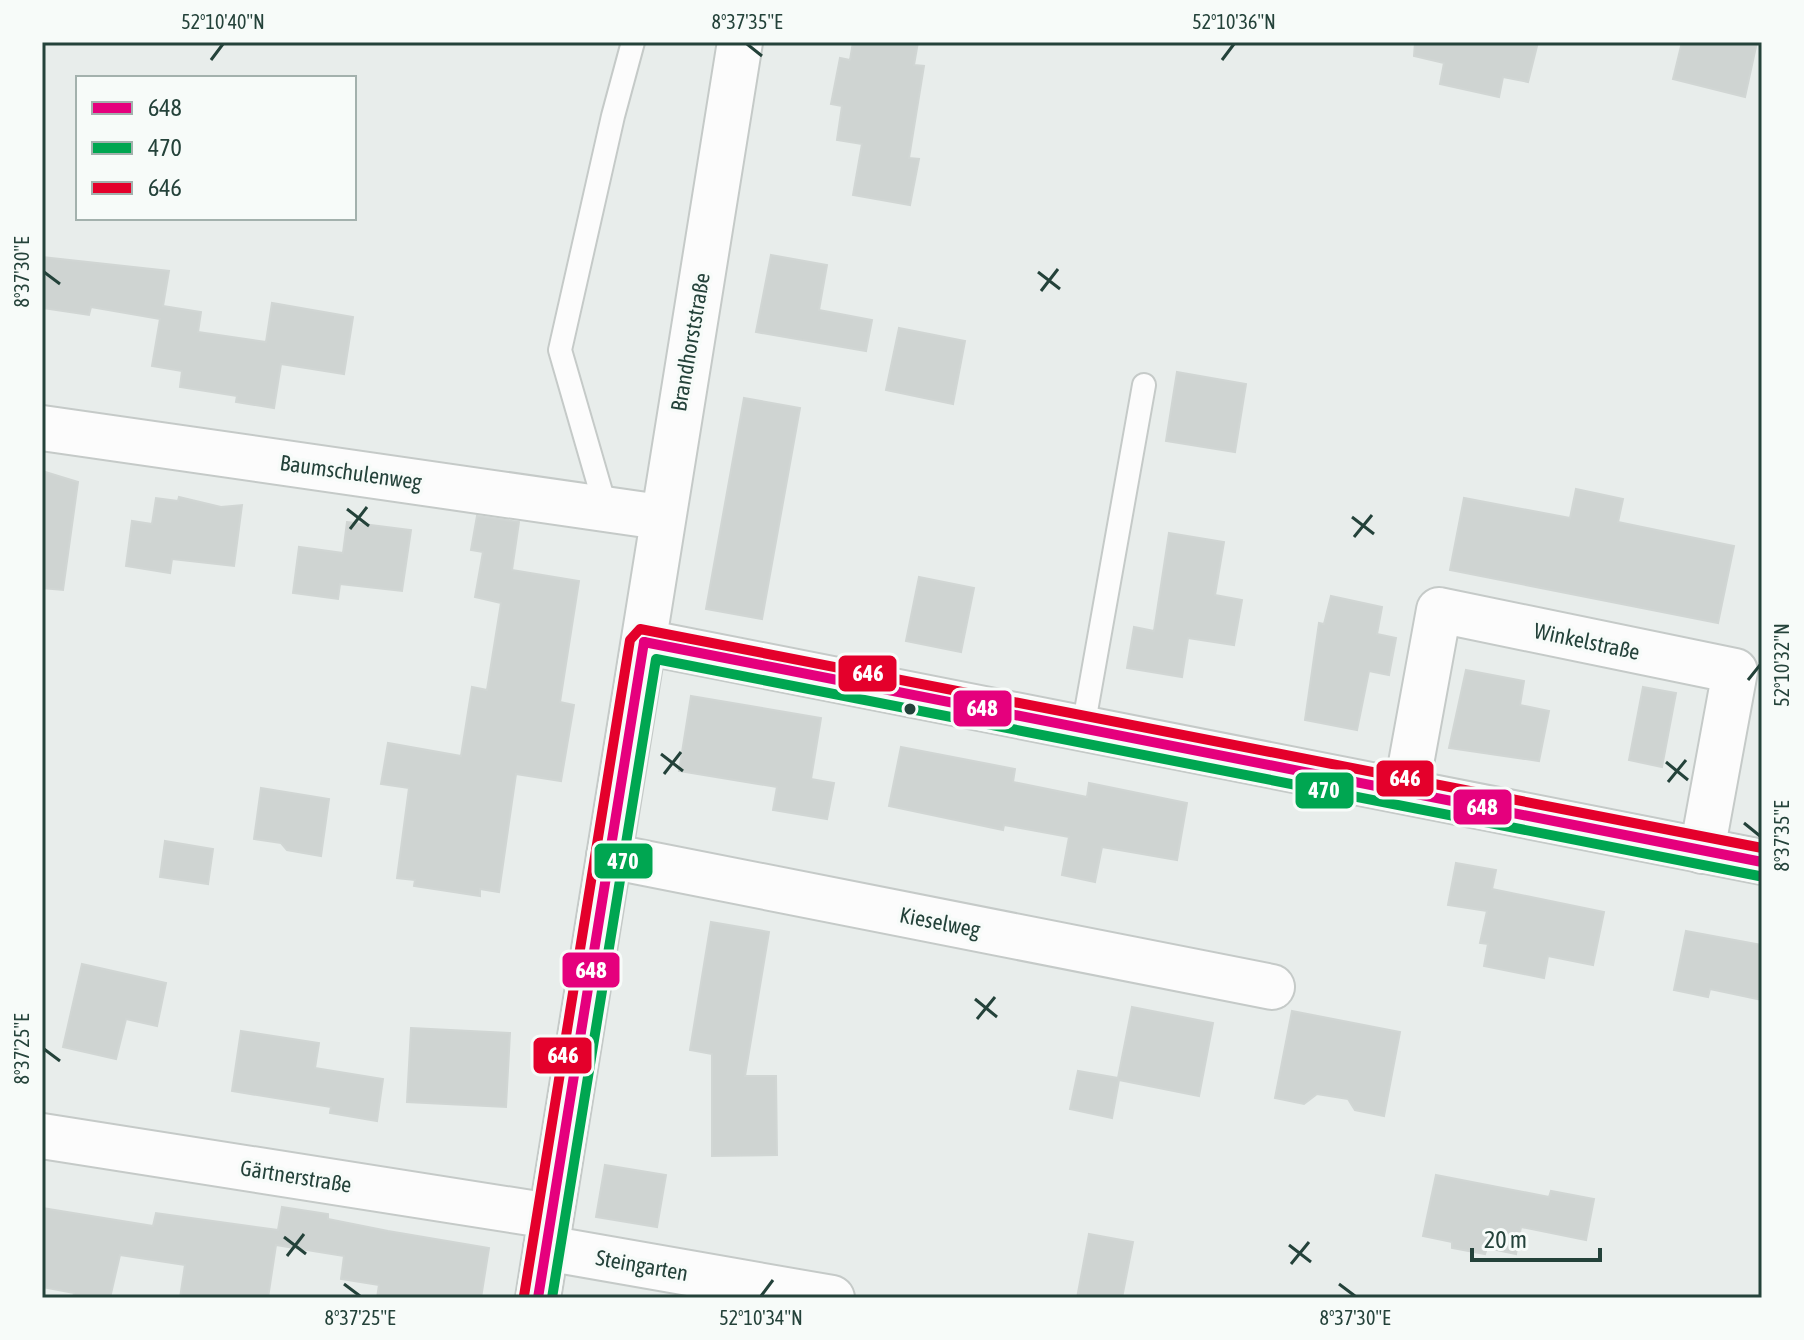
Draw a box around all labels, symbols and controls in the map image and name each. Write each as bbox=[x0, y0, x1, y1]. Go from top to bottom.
text: 52°10'40"N bbox=[181, 10, 265, 33]
text: 8°37'35"E bbox=[712, 10, 783, 33]
text: 52°10'36"N bbox=[1192, 10, 1276, 33]
legend bbox=[76, 76, 356, 220]
text: 648 bbox=[148, 94, 182, 121]
text: 470 bbox=[148, 134, 182, 161]
text: 646 bbox=[148, 174, 182, 201]
text: 8°37'30"E bbox=[10, 236, 33, 307]
street label: Brandhorststraße bbox=[665, 271, 715, 413]
street label: Baumschulenweg bbox=[278, 449, 424, 495]
street label: Winkelstraße bbox=[1532, 617, 1642, 665]
text: 52°10'32"N bbox=[1770, 623, 1793, 707]
line badge: 646 bbox=[837, 654, 898, 693]
text: 646 bbox=[852, 660, 884, 686]
line badge: 648 bbox=[952, 689, 1013, 728]
text: 648 bbox=[966, 695, 998, 721]
unlabelled marker bbox=[902, 701, 918, 717]
line badge: 646 bbox=[1375, 759, 1435, 798]
text: 646 bbox=[1389, 765, 1421, 791]
line badge: 470 bbox=[1294, 771, 1355, 810]
text: 470 bbox=[1307, 777, 1340, 803]
line badge: 648 bbox=[1452, 788, 1513, 826]
text: 648 bbox=[1466, 794, 1498, 820]
text: 8°37'35"E bbox=[1770, 800, 1793, 871]
line badge: 470 bbox=[593, 842, 654, 880]
text: 470 bbox=[606, 848, 639, 874]
street label: Kieselweg bbox=[897, 901, 983, 943]
line badge: 648 bbox=[561, 951, 621, 989]
text: 648 bbox=[575, 957, 607, 983]
text: 8°37'25"E bbox=[10, 1013, 33, 1084]
line badge: 646 bbox=[532, 1036, 593, 1075]
text: 646 bbox=[547, 1042, 579, 1068]
street label: Gärtnerstraße bbox=[238, 1154, 354, 1198]
scale bar bbox=[1472, 1212, 1600, 1262]
text: 20 m bbox=[1484, 1226, 1527, 1253]
street label: Steingarten bbox=[594, 1244, 690, 1286]
text: 8°37'25"E bbox=[325, 1306, 396, 1329]
text: 52°10'34"N bbox=[719, 1306, 803, 1329]
text: 8°37'30"E bbox=[1320, 1306, 1391, 1329]

